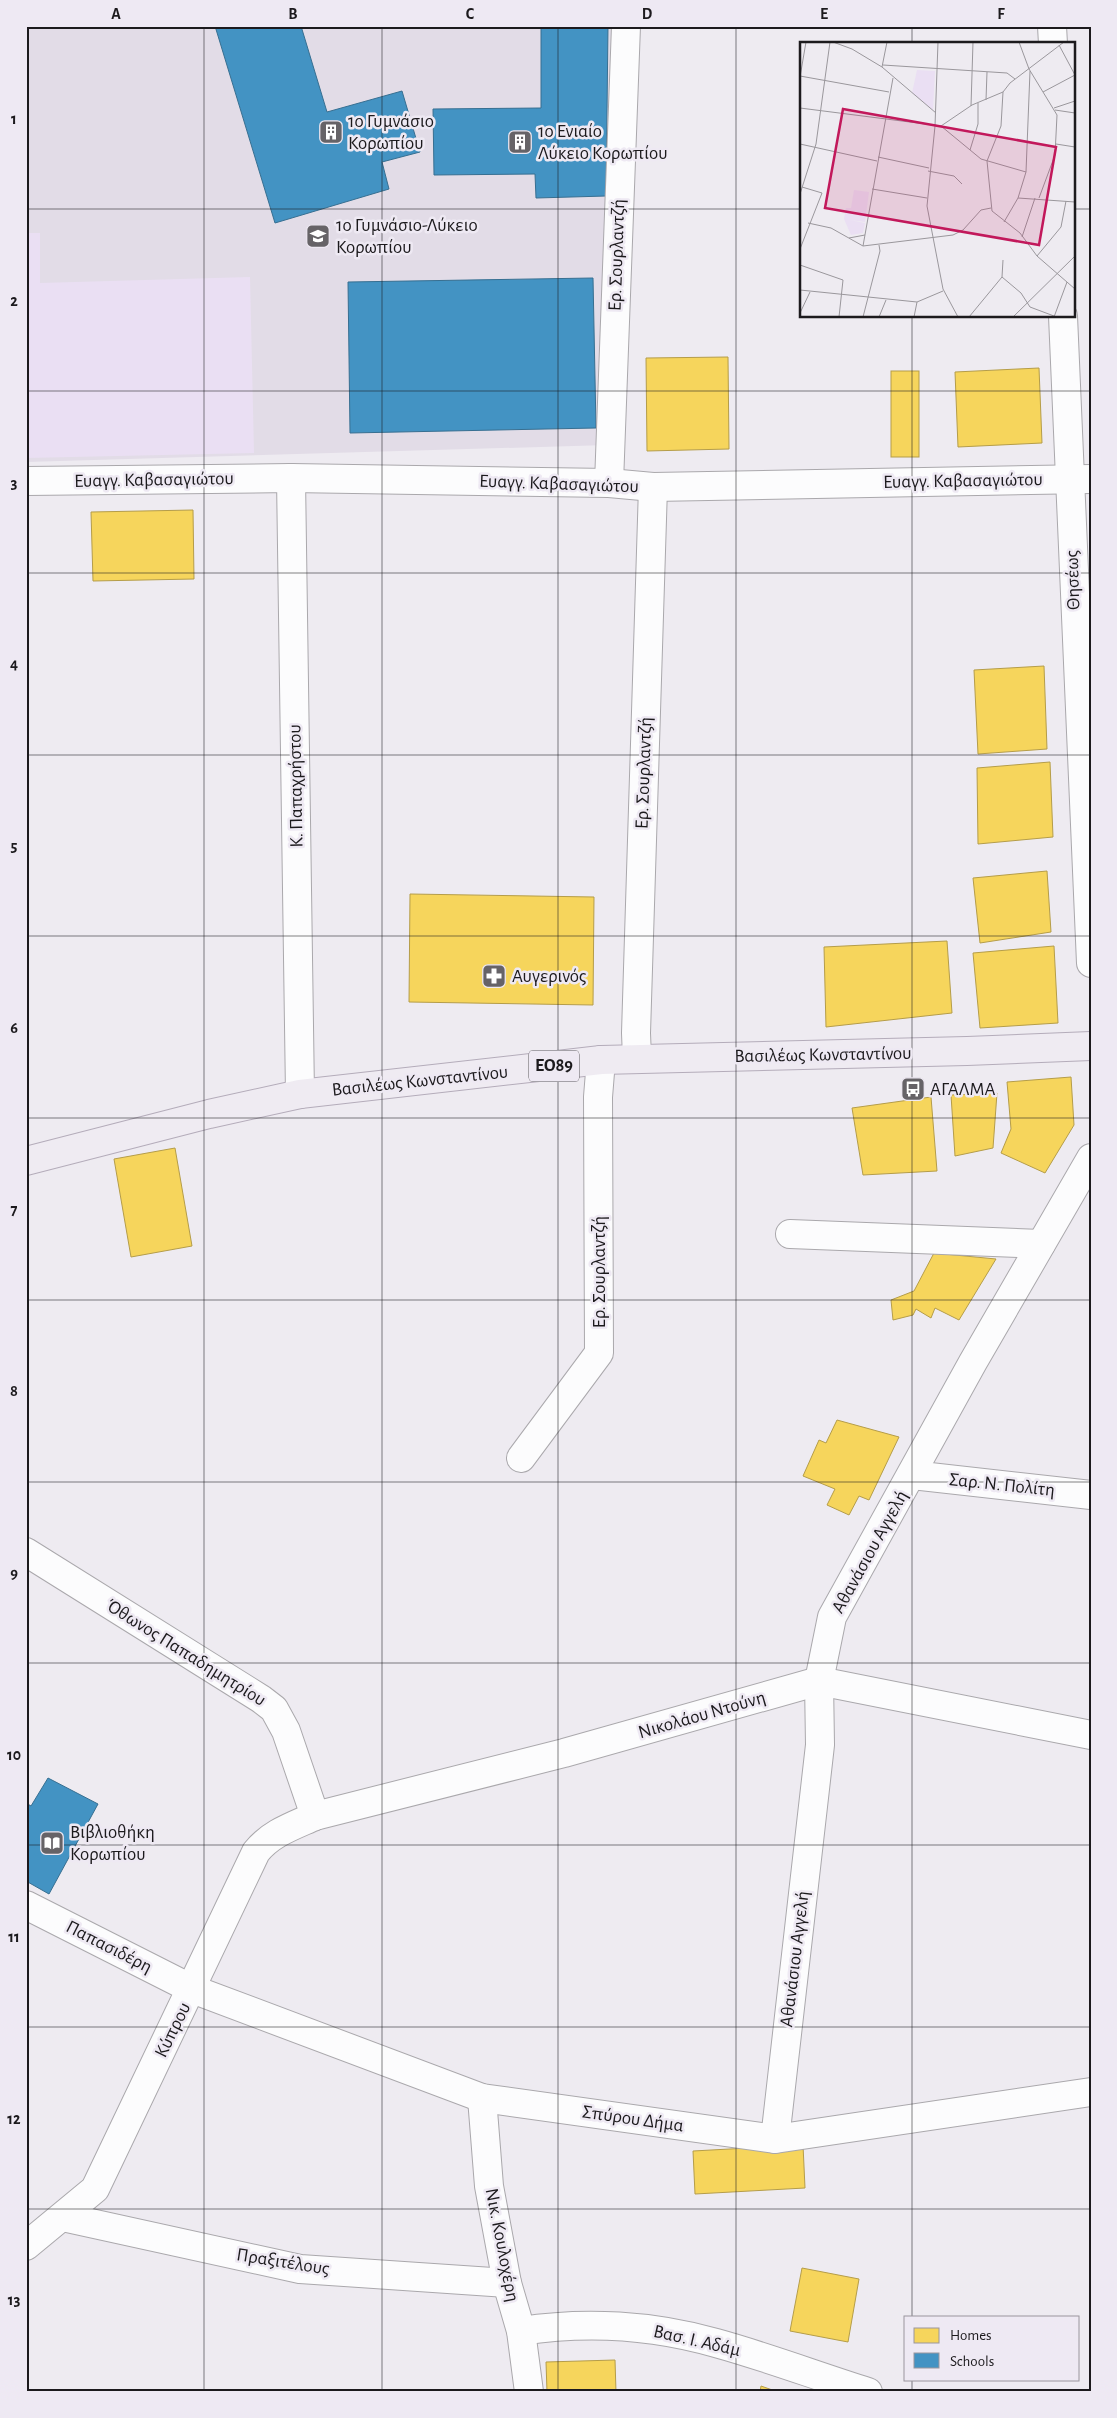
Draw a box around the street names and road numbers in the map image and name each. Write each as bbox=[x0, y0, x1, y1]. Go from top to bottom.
street label: Ερ. Σουρλαντζή bbox=[606, 199, 628, 311]
street label: Ευαγγ. Καβασαγιώτου bbox=[74, 469, 234, 491]
street label: Ευαγγ. Καβασαγιώτου bbox=[883, 470, 1043, 492]
street label: Ευαγγ. Καβασαγιώτου bbox=[479, 472, 639, 496]
street label: Θησέως bbox=[1062, 550, 1084, 610]
street label: Ερ. Σουρλαντζή bbox=[633, 717, 655, 829]
street label: Κ. Παπαχρήστου bbox=[285, 724, 307, 848]
street label: Βασιλέως Κωνσταντίνου bbox=[734, 1044, 912, 1066]
road number: ΕΟ89 bbox=[529, 1050, 579, 1082]
street label: Βασιλέως Κωνσταντίνου bbox=[331, 1062, 509, 1100]
street label: Ερ. Σουρλαντζή bbox=[590, 1216, 609, 1328]
street label: Σαρ. Ν. Πολίτη bbox=[948, 1470, 1056, 1500]
street label: Αθανάσιου Αγγελή bbox=[828, 1487, 912, 1617]
street label: Όθωνος Παπαδημητρίου bbox=[103, 1596, 269, 1710]
street label: Νικολάου Ντούνη bbox=[636, 1688, 768, 1742]
street label: Αθανάσιου Αγγελή bbox=[777, 1890, 813, 2028]
street label: Παπασιδέρη bbox=[63, 1917, 155, 1977]
street label: Κύπρου bbox=[152, 1999, 194, 2061]
street label: Σπύρου Δήμα bbox=[581, 2102, 685, 2136]
street label: Νικ. Κουλοχέρη bbox=[482, 2187, 522, 2303]
street label: Πραξιτέλους bbox=[235, 2245, 331, 2279]
street label: Βασ. Ι. Αδάμ bbox=[652, 2322, 742, 2360]

